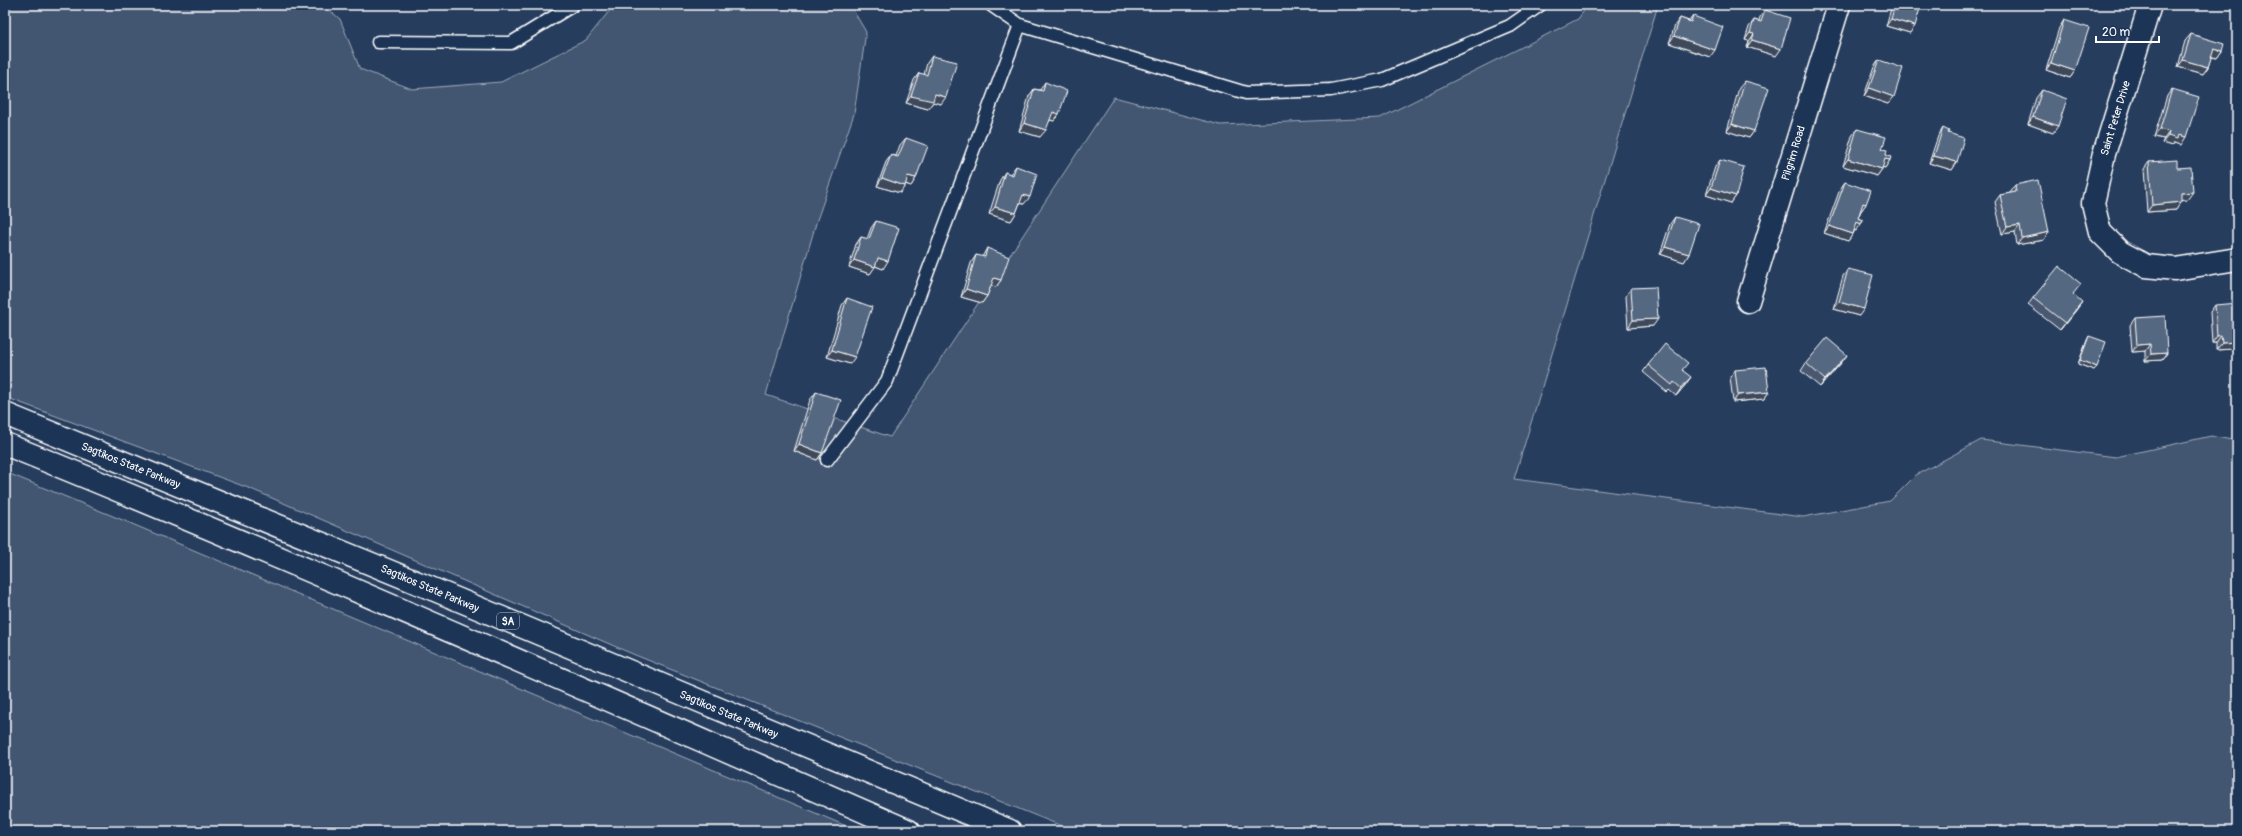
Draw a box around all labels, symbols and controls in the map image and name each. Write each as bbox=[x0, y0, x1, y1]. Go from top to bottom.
scale bar bbox=[2096, 18, 2159, 44]
text: 20 m bbox=[2102, 25, 2131, 40]
street label: Saint Peter Drive bbox=[2098, 79, 2133, 157]
street label: Pilgrim Road bbox=[1779, 124, 1808, 182]
street label: Sagtikos State Parkway bbox=[79, 440, 182, 491]
street label: Sagtikos State Parkway bbox=[379, 562, 481, 615]
road number: SA bbox=[497, 613, 519, 629]
street label: Sagtikos State Parkway bbox=[678, 688, 780, 741]

